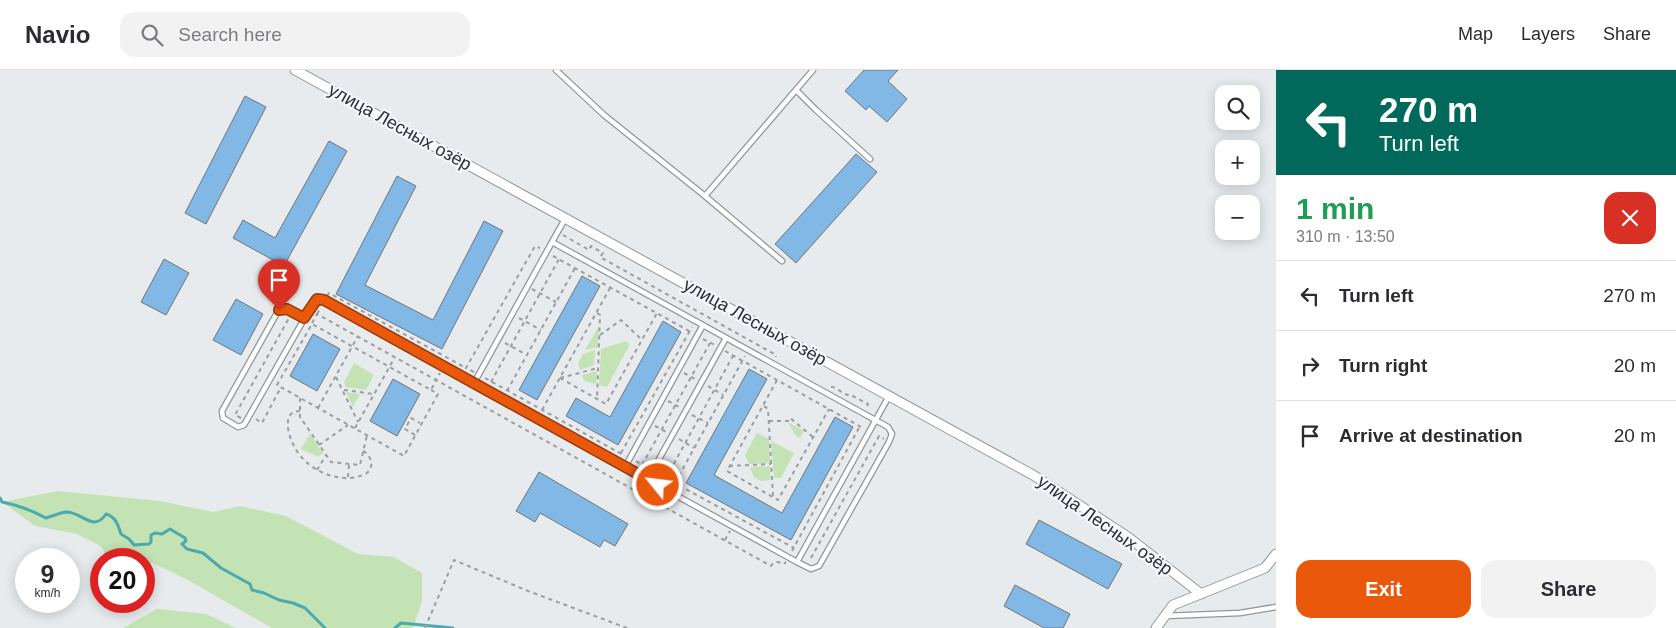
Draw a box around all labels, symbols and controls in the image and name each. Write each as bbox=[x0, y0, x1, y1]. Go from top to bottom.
search box bbox=[120, 12, 470, 57]
text: Navio bbox=[25, 21, 90, 48]
icon: search bbox=[138, 21, 166, 49]
text: Search here bbox=[178, 24, 282, 45]
text: Map bbox=[1458, 24, 1493, 44]
text: Layers bbox=[1521, 24, 1575, 44]
text: Share bbox=[1603, 24, 1651, 44]
street label: улица Лесных озёр bbox=[325, 79, 475, 175]
map controls bbox=[1215, 85, 1260, 240]
button: search bbox=[1215, 85, 1260, 130]
icon: left bbox=[1296, 90, 1361, 155]
text: 270 m bbox=[1379, 90, 1478, 129]
text: Turn left bbox=[1379, 131, 1459, 156]
button: + bbox=[1215, 140, 1260, 185]
text: 1 min bbox=[1296, 192, 1374, 225]
button: close bbox=[1604, 192, 1656, 244]
button: − bbox=[1215, 195, 1260, 240]
text: 310 m · 13:50 bbox=[1296, 228, 1395, 245]
pin bbox=[258, 259, 300, 310]
icon: arrive bbox=[265, 266, 293, 294]
street label: улица Лесных озёр bbox=[680, 274, 830, 370]
icon: left bbox=[1296, 282, 1324, 310]
text: Turn left bbox=[1339, 285, 1414, 306]
text: 270 m bbox=[1603, 285, 1656, 306]
icon: right bbox=[1296, 352, 1324, 380]
text: Turn right bbox=[1339, 355, 1427, 376]
text: 20 m bbox=[1614, 355, 1656, 376]
icon: arrive bbox=[1296, 422, 1324, 450]
text: Arrive at destination bbox=[1339, 425, 1523, 446]
text: 20 m bbox=[1614, 425, 1656, 446]
position arrow bbox=[631, 458, 683, 510]
street label: улица Лесных озёр bbox=[1034, 471, 1176, 579]
speed limit sign: 20 bbox=[90, 548, 155, 613]
text: 9 bbox=[41, 560, 54, 588]
button: Exit bbox=[1296, 560, 1471, 618]
button: Share bbox=[1481, 560, 1656, 618]
text: km/h bbox=[34, 586, 61, 600]

